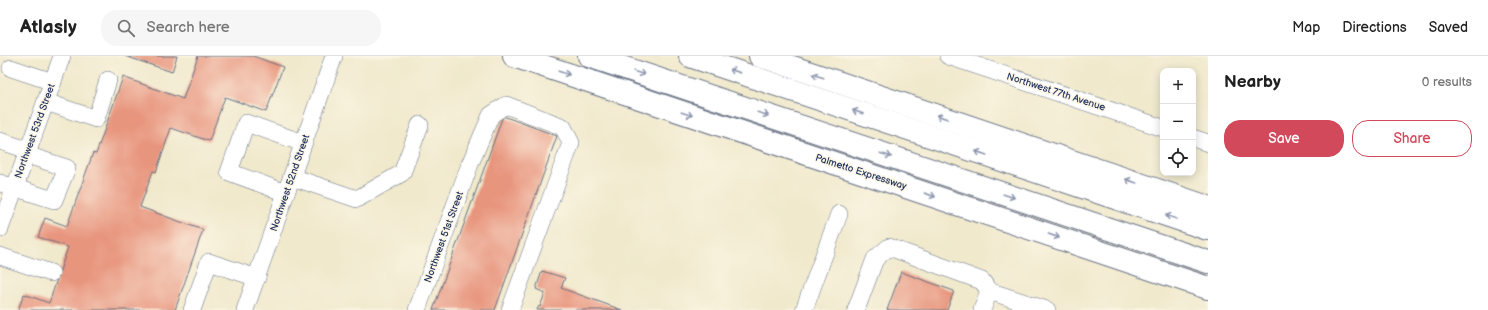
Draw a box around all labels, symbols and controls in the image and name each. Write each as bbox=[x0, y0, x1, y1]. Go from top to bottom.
search box bbox=[101, 10, 381, 46]
text: Atlasly bbox=[20, 16, 77, 39]
icon: search bbox=[115, 17, 137, 39]
text: Search here bbox=[147, 18, 230, 37]
text: Map bbox=[1292, 19, 1320, 36]
text: Directions bbox=[1342, 19, 1407, 36]
text: Saved bbox=[1429, 19, 1468, 36]
one-way arrow bbox=[728, 67, 741, 74]
map controls bbox=[1160, 68, 1196, 176]
button: + bbox=[1160, 68, 1196, 104]
one-way arrow bbox=[557, 70, 570, 77]
one-way arrow bbox=[633, 70, 646, 77]
street label: Northwest 77th Avenue bbox=[1005, 70, 1107, 114]
one-way arrow bbox=[813, 71, 825, 79]
text: Nearby bbox=[1224, 72, 1281, 92]
text: 0 results bbox=[1422, 74, 1472, 90]
street label: Northwest 53rd Street bbox=[12, 82, 58, 180]
button: − bbox=[1160, 104, 1196, 140]
one-way arrow bbox=[852, 108, 865, 115]
one-way arrow bbox=[681, 111, 694, 118]
one-way arrow bbox=[756, 111, 769, 118]
one-way arrow bbox=[936, 112, 948, 120]
button: Save bbox=[1224, 120, 1344, 157]
button: Share bbox=[1352, 120, 1472, 157]
street label: Northwest 52nd Street bbox=[268, 133, 312, 233]
button: locate bbox=[1160, 140, 1196, 176]
one-way arrow bbox=[976, 149, 988, 157]
street label: Palmetto Expressway bbox=[814, 152, 909, 193]
one-way arrow bbox=[879, 152, 892, 159]
one-way arrow bbox=[1126, 176, 1138, 184]
street label: Northwest 51st Street bbox=[422, 190, 466, 284]
one-way arrow bbox=[924, 191, 936, 199]
one-way arrow bbox=[1003, 193, 1016, 200]
one-way arrow bbox=[1165, 213, 1178, 220]
one-way arrow bbox=[1047, 233, 1060, 240]

